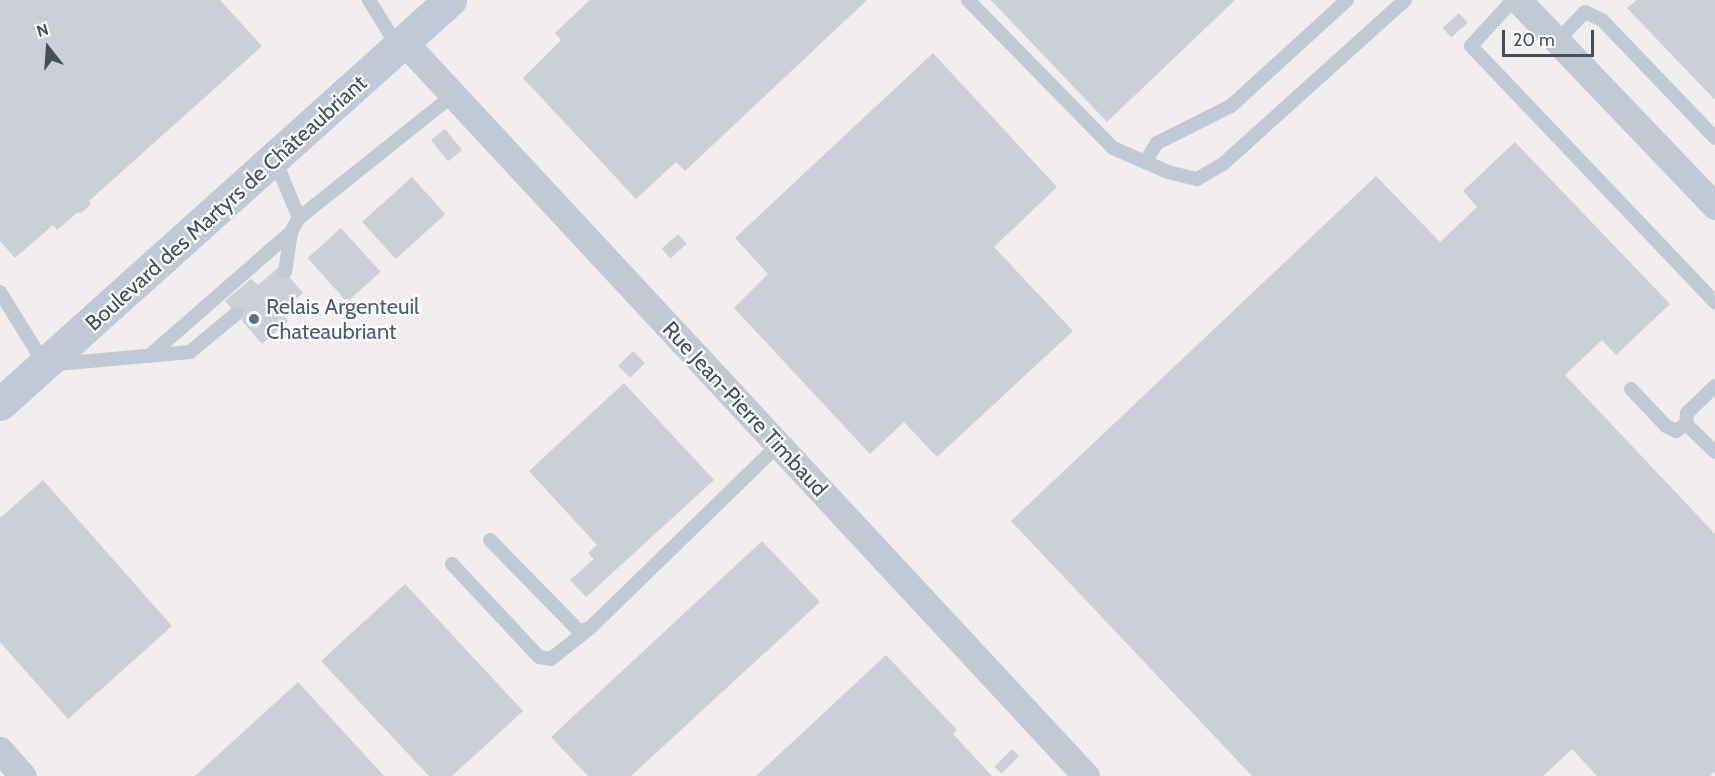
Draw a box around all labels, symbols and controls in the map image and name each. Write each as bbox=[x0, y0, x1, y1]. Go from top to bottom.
north arrow bbox=[18, 18, 78, 78]
scale bar bbox=[1505, 18, 1596, 56]
text: N bbox=[34, 20, 51, 41]
text: 20 m bbox=[1513, 29, 1555, 51]
street label: Boulevard des Martyrs de Châteaubriant bbox=[80, 70, 372, 336]
place label: Relais Argenteuil Chateaubriant bbox=[266, 293, 419, 344]
marker: Relais Argenteuil Chateaubriant bbox=[247, 312, 261, 326]
street label: Rue Jean-Pierre Timbaud bbox=[657, 316, 833, 502]

